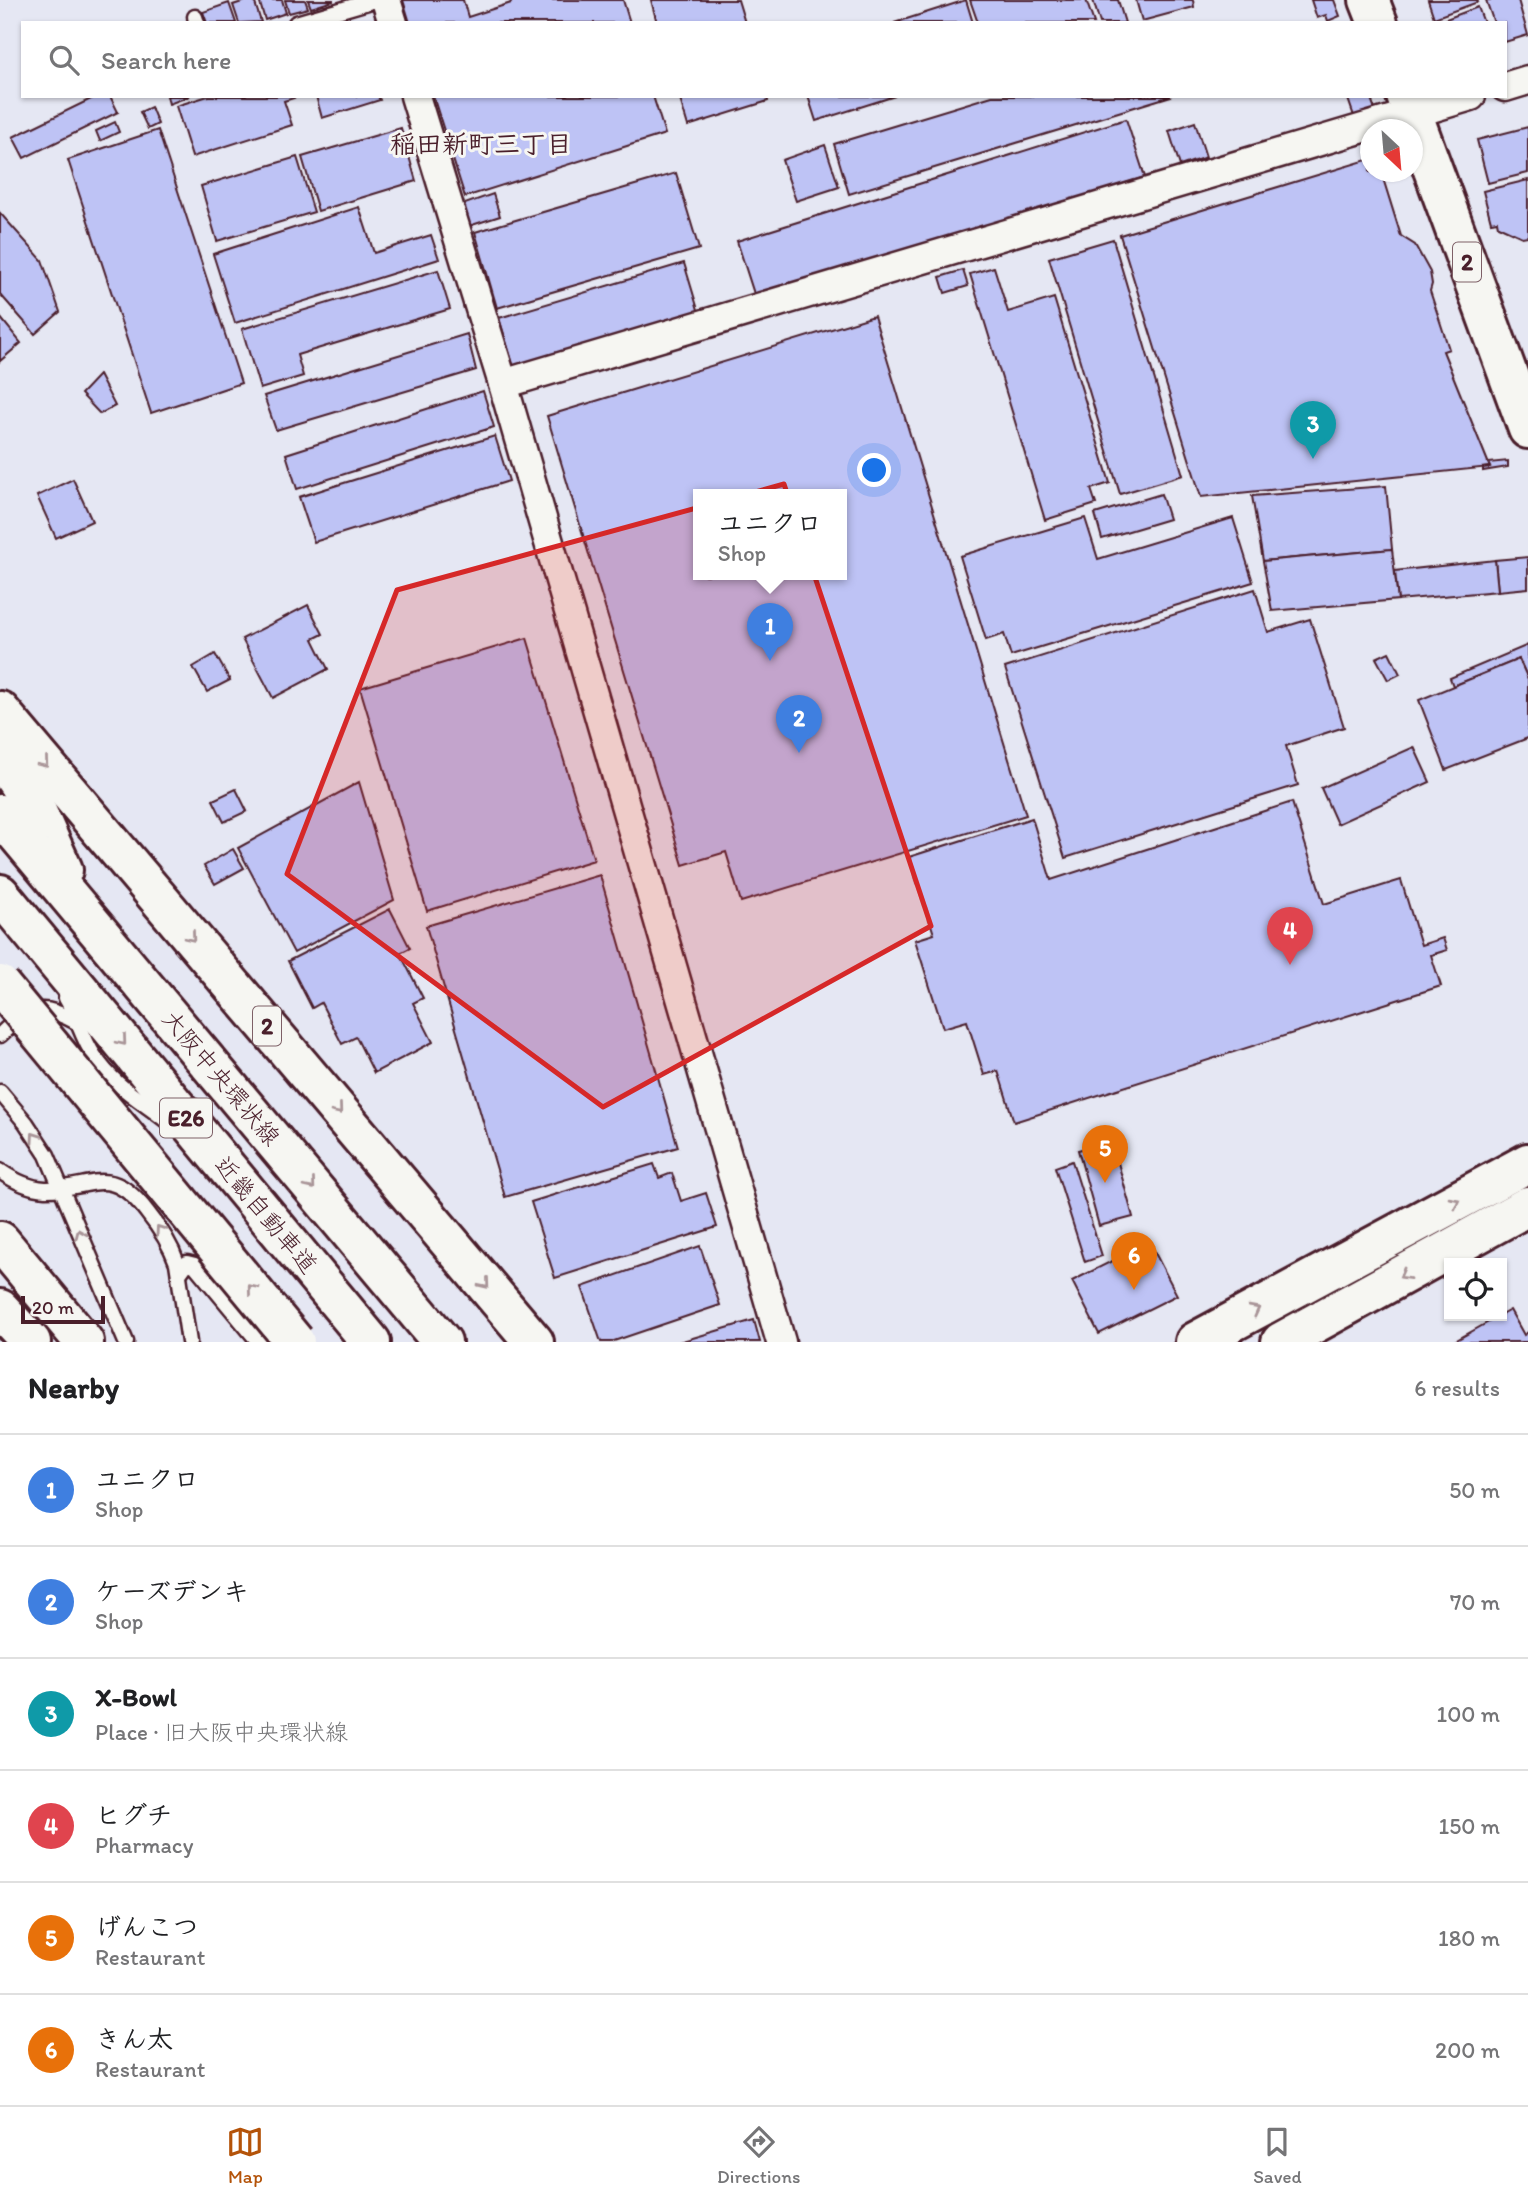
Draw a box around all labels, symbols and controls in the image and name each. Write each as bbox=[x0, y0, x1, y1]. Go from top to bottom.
search box bbox=[21, 21, 1507, 98]
icon: search bbox=[45, 41, 83, 79]
text: Search here bbox=[101, 44, 231, 76]
north arrow bbox=[1360, 119, 1423, 182]
district label: 稲田新町三丁目 bbox=[390, 128, 572, 160]
road number: 2 bbox=[1453, 243, 1481, 282]
pin: 3 bbox=[1290, 401, 1336, 459]
your location bbox=[857, 453, 891, 487]
popup bbox=[693, 489, 847, 580]
text: ユニクロ bbox=[718, 507, 822, 539]
text: Shop bbox=[718, 539, 766, 567]
pin: 1 bbox=[747, 603, 793, 661]
pin: 2 bbox=[776, 695, 822, 753]
one-way arrow bbox=[36, 755, 48, 768]
pin: 4 bbox=[1267, 907, 1313, 965]
one-way arrow bbox=[183, 928, 195, 941]
street label: 大阪中央環状線 bbox=[156, 1004, 286, 1151]
road number: 2 bbox=[253, 1007, 281, 1046]
one-way arrow bbox=[114, 1033, 126, 1046]
road number: E26 bbox=[160, 1098, 212, 1138]
one-way arrow bbox=[330, 1102, 342, 1115]
pin: 5 bbox=[1082, 1125, 1128, 1183]
one-way arrow bbox=[31, 1132, 43, 1145]
street label: 近畿自動車道 bbox=[209, 1150, 324, 1279]
one-way arrow bbox=[303, 1177, 315, 1190]
one-way arrow bbox=[1448, 1197, 1461, 1210]
one-way arrow bbox=[156, 1225, 168, 1238]
one-way arrow bbox=[74, 1229, 88, 1242]
pin: 6 bbox=[1111, 1232, 1157, 1290]
map controls bbox=[1444, 1258, 1507, 1321]
button: locate bbox=[1444, 1258, 1507, 1321]
one-way arrow bbox=[1399, 1266, 1411, 1280]
one-way arrow bbox=[477, 1276, 489, 1289]
one-way arrow bbox=[248, 1285, 260, 1298]
scale bar bbox=[21, 1293, 105, 1325]
text: 20 m bbox=[32, 1296, 74, 1319]
one-way arrow bbox=[1248, 1305, 1260, 1318]
text: Nearby bbox=[28, 1369, 119, 1406]
text: 6 results bbox=[1414, 1374, 1500, 1402]
text: ユニクロ bbox=[95, 1463, 200, 1495]
text: 1 bbox=[46, 1476, 56, 1504]
text: 50 m bbox=[1449, 1476, 1500, 1504]
text: Shop bbox=[95, 1495, 143, 1523]
text: ケーズデンキ bbox=[95, 1575, 249, 1607]
text: 2 bbox=[45, 1588, 57, 1616]
text: 70 m bbox=[1450, 1588, 1500, 1616]
text: Shop bbox=[95, 1607, 143, 1635]
text: X-Bowl bbox=[95, 1681, 177, 1713]
text: 3 bbox=[45, 1700, 57, 1728]
text: 100 m bbox=[1436, 1700, 1500, 1728]
text: Place · 旧大阪中央環状線 bbox=[95, 1718, 348, 1746]
text: ヒグチ bbox=[95, 1799, 172, 1831]
text: 4 bbox=[44, 1812, 58, 1840]
text: 150 m bbox=[1439, 1812, 1500, 1840]
text: Pharmacy bbox=[95, 1831, 193, 1859]
text: げんこつ bbox=[95, 1911, 198, 1943]
text: 5 bbox=[45, 1924, 57, 1952]
text: 180 m bbox=[1438, 1924, 1500, 1952]
text: Restaurant bbox=[95, 1943, 205, 1971]
text: きん太 bbox=[95, 2023, 173, 2055]
text: 6 bbox=[45, 2036, 57, 2064]
text: 200 m bbox=[1435, 2036, 1500, 2064]
text: Restaurant bbox=[95, 2055, 205, 2083]
tab: Map bbox=[226, 2123, 264, 2188]
tab: Directions bbox=[717, 2123, 801, 2188]
tab: Saved bbox=[1253, 2123, 1302, 2188]

